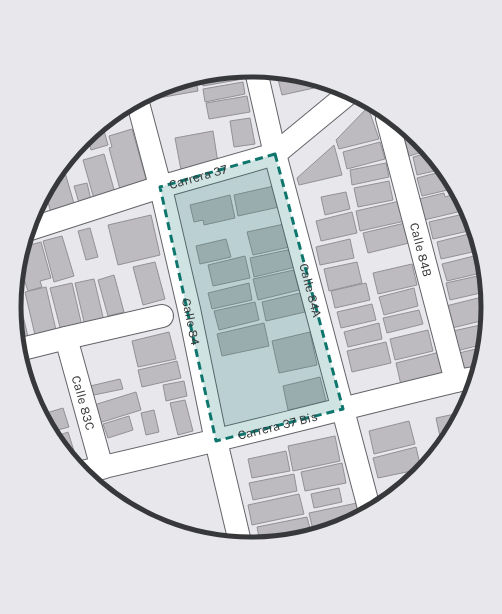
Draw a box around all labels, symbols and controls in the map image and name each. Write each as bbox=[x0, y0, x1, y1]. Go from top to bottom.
street label: Carrera 37 bbox=[167, 161, 229, 192]
street label: Calle 84B bbox=[407, 221, 435, 278]
street label: Calle 84A bbox=[296, 262, 325, 319]
street label: Calle 84 bbox=[179, 297, 203, 346]
street label: Calle 83C bbox=[69, 374, 98, 432]
street label: Carrera 37 Bis bbox=[236, 408, 319, 443]

